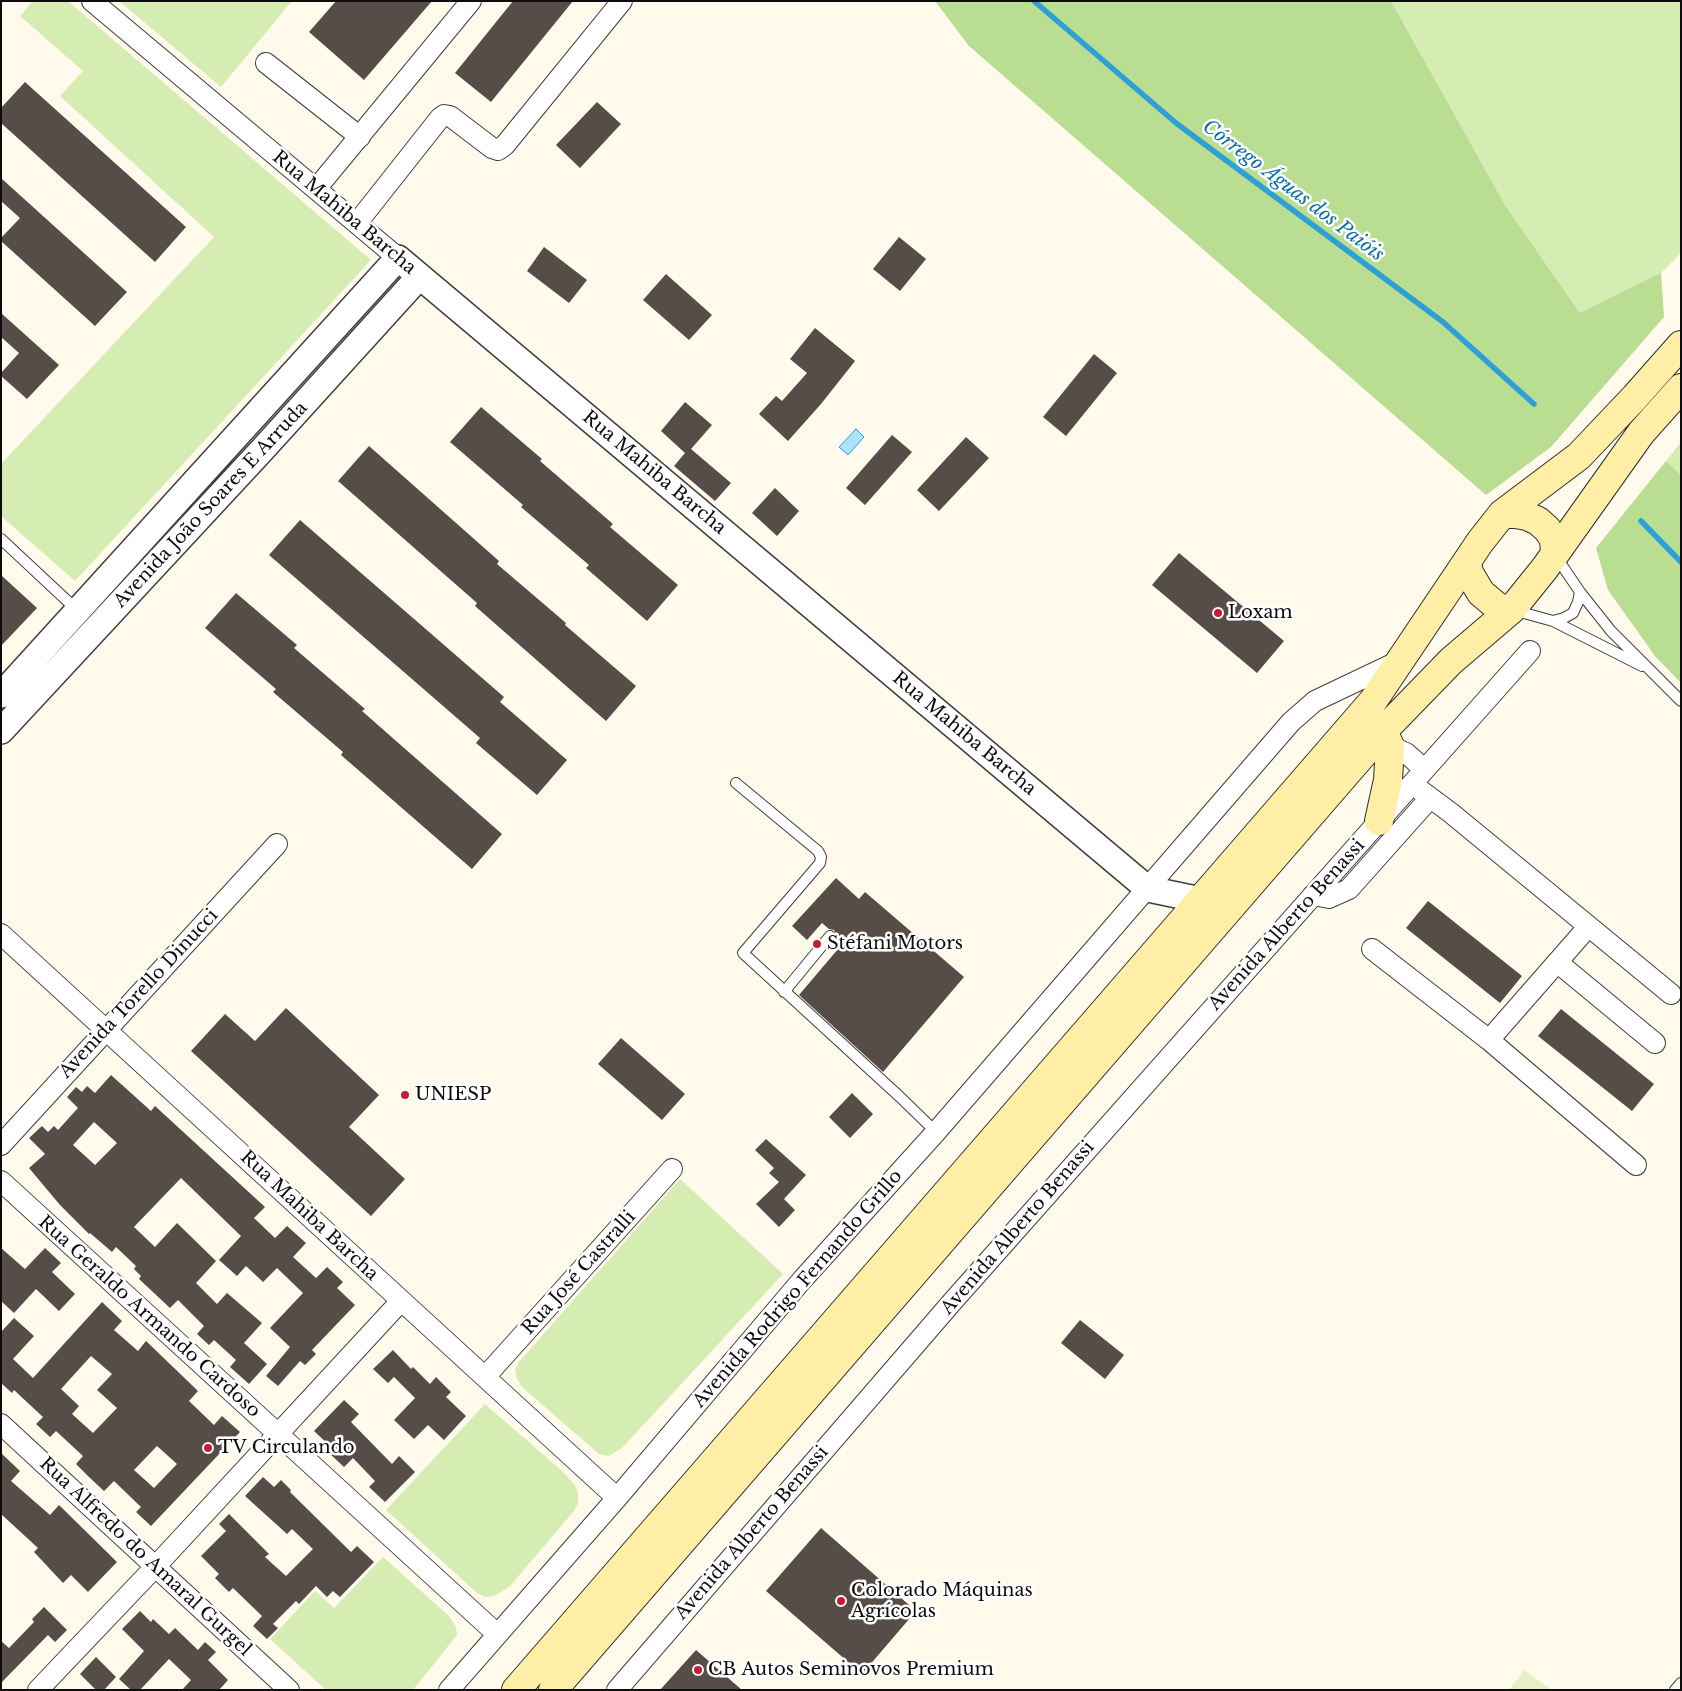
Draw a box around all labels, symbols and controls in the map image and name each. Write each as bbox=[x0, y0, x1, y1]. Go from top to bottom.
water label: Córrego Águas dos Paióis bbox=[1198, 115, 1388, 267]
street label: Rua Mahiba Barcha bbox=[268, 147, 420, 279]
street label: Avenida João Soares E Arruda bbox=[110, 398, 312, 612]
street label: Rua Mahiba Barcha bbox=[578, 407, 730, 539]
place label: Loxam bbox=[1228, 602, 1293, 624]
marker: Loxam bbox=[1212, 607, 1224, 619]
street label: Rua Mahiba Barcha bbox=[888, 668, 1040, 800]
street label: Avenida Alberto Benassi bbox=[1204, 835, 1370, 1015]
street label: Avenida Torello Dinucci bbox=[55, 905, 223, 1083]
place label: Stéfani Motors bbox=[827, 933, 963, 955]
marker: Stéfani Motors bbox=[811, 938, 823, 950]
place label: UNIESP bbox=[415, 1084, 491, 1106]
marker: UNIESP bbox=[399, 1089, 411, 1101]
street label: Avenida Alberto Benassi bbox=[937, 1137, 1099, 1319]
street label: Rua Mahiba Barcha bbox=[236, 1147, 382, 1285]
street label: Avenida Rodrigo Fernando Grillo bbox=[689, 1166, 907, 1412]
street label: Rua José Castralli bbox=[518, 1207, 640, 1339]
street label: Rua Geraldo Armando Cardoso bbox=[34, 1212, 264, 1422]
place label: TV Circulando bbox=[218, 1437, 355, 1459]
marker: TV Circulando bbox=[202, 1442, 214, 1454]
street label: Avenida Alberto Benassi bbox=[671, 1442, 833, 1624]
street label: Rua Alfredo do Amaral Gurgel bbox=[35, 1453, 255, 1661]
place label: Colorado Máquinas Agrícolas bbox=[851, 1580, 1033, 1622]
marker: Colorado Máquinas Agrícolas bbox=[835, 1595, 847, 1607]
place label: CB Autos Seminovos Premium bbox=[708, 1659, 994, 1681]
marker: CB Autos Seminovos Premium bbox=[692, 1664, 704, 1676]

